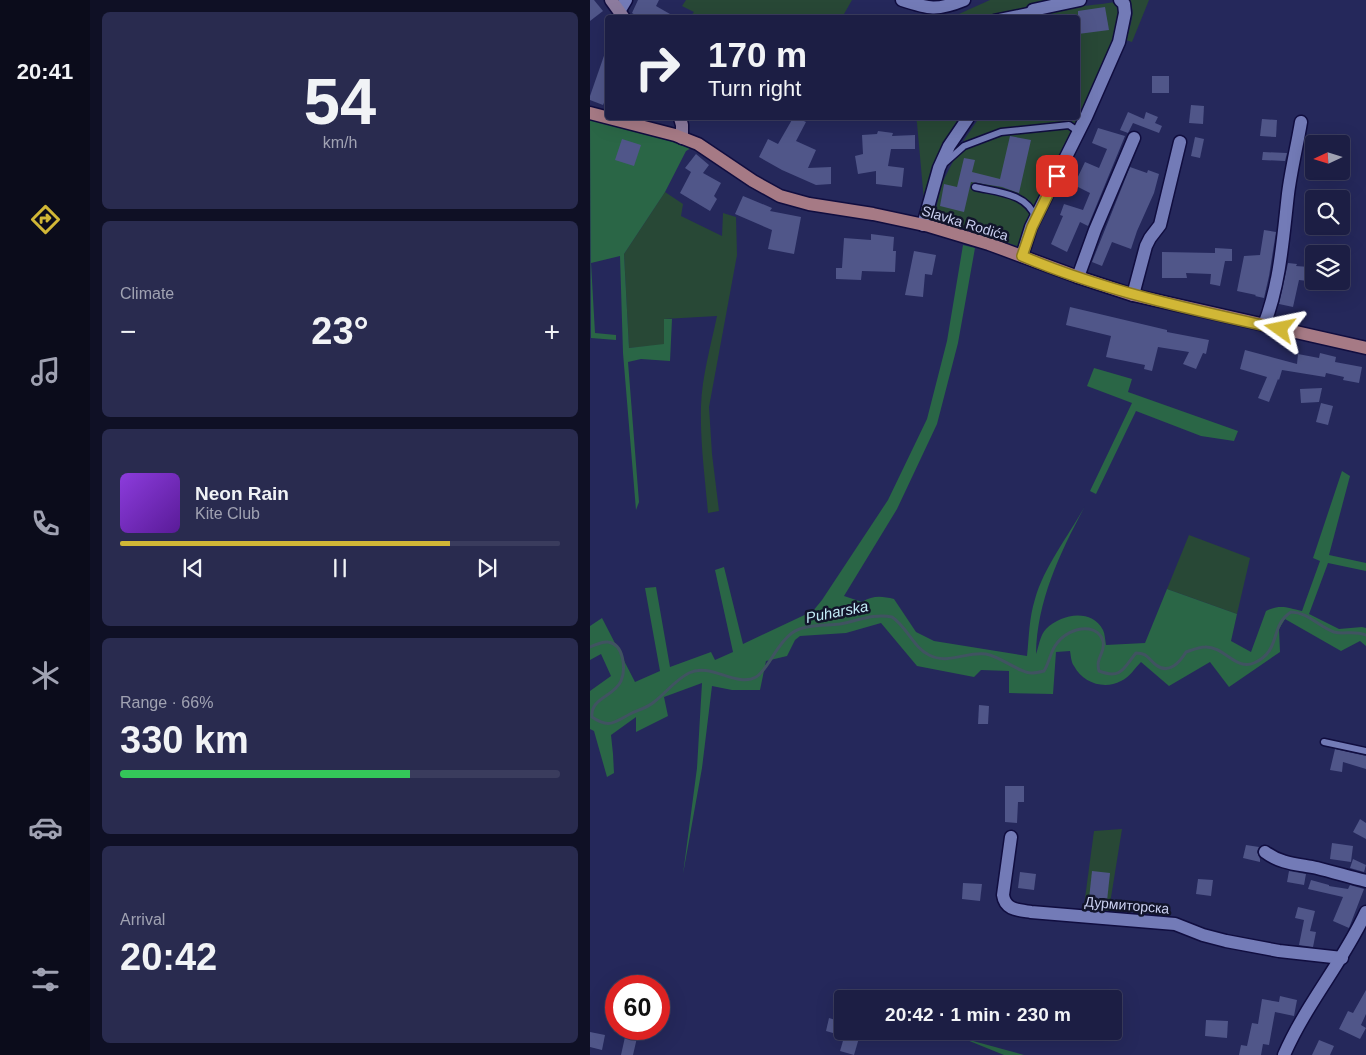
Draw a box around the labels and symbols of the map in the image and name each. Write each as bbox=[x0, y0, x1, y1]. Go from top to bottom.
north arrow bbox=[1305, 135, 1350, 180]
pin bbox=[1036, 155, 1078, 197]
street label: Slavka Rodića bbox=[920, 202, 1010, 244]
position arrow bbox=[1253, 302, 1305, 354]
water label: Puharska bbox=[804, 597, 870, 626]
street label: Дурмиторска bbox=[1084, 893, 1170, 917]
speed limit sign: 60 bbox=[605, 975, 670, 1040]

